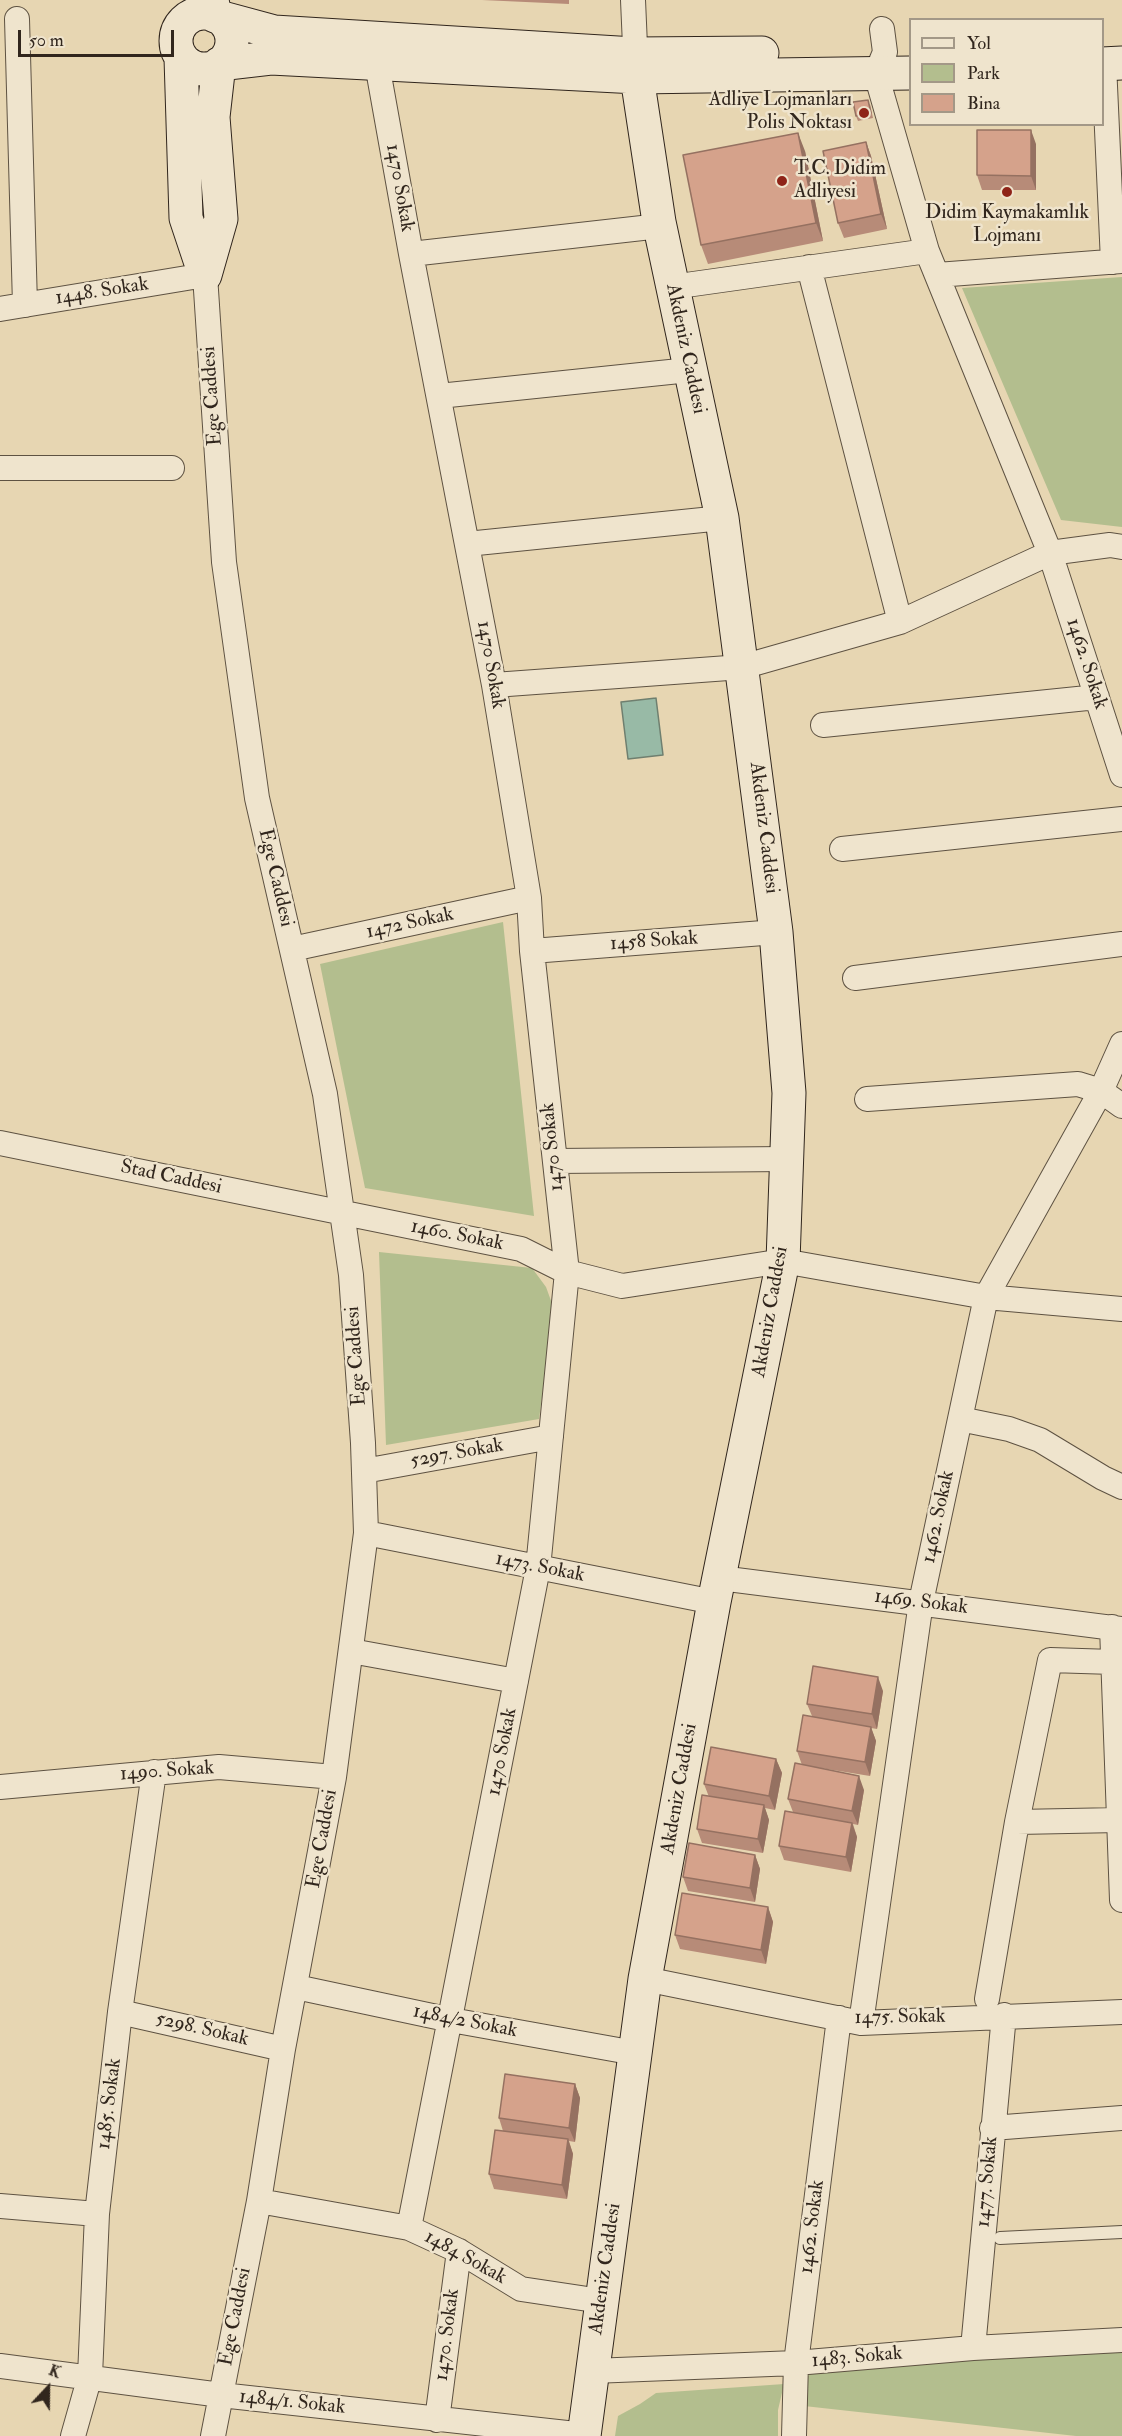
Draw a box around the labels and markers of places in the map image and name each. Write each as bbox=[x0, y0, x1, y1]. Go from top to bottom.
place label: Adliye Lojmanları Polis Noktası bbox=[709, 89, 852, 136]
marker: Adliye Lojmanları Polis Noktası bbox=[857, 106, 871, 120]
place label: T.C. Didim Adliyesi bbox=[794, 158, 886, 205]
marker: T.C. Didim Adliyesi bbox=[775, 174, 789, 188]
marker: Didim Kaymakamlık Lojmanı bbox=[1000, 185, 1014, 199]
place label: Didim Kaymakamlık Lojmanı bbox=[925, 202, 1089, 249]

